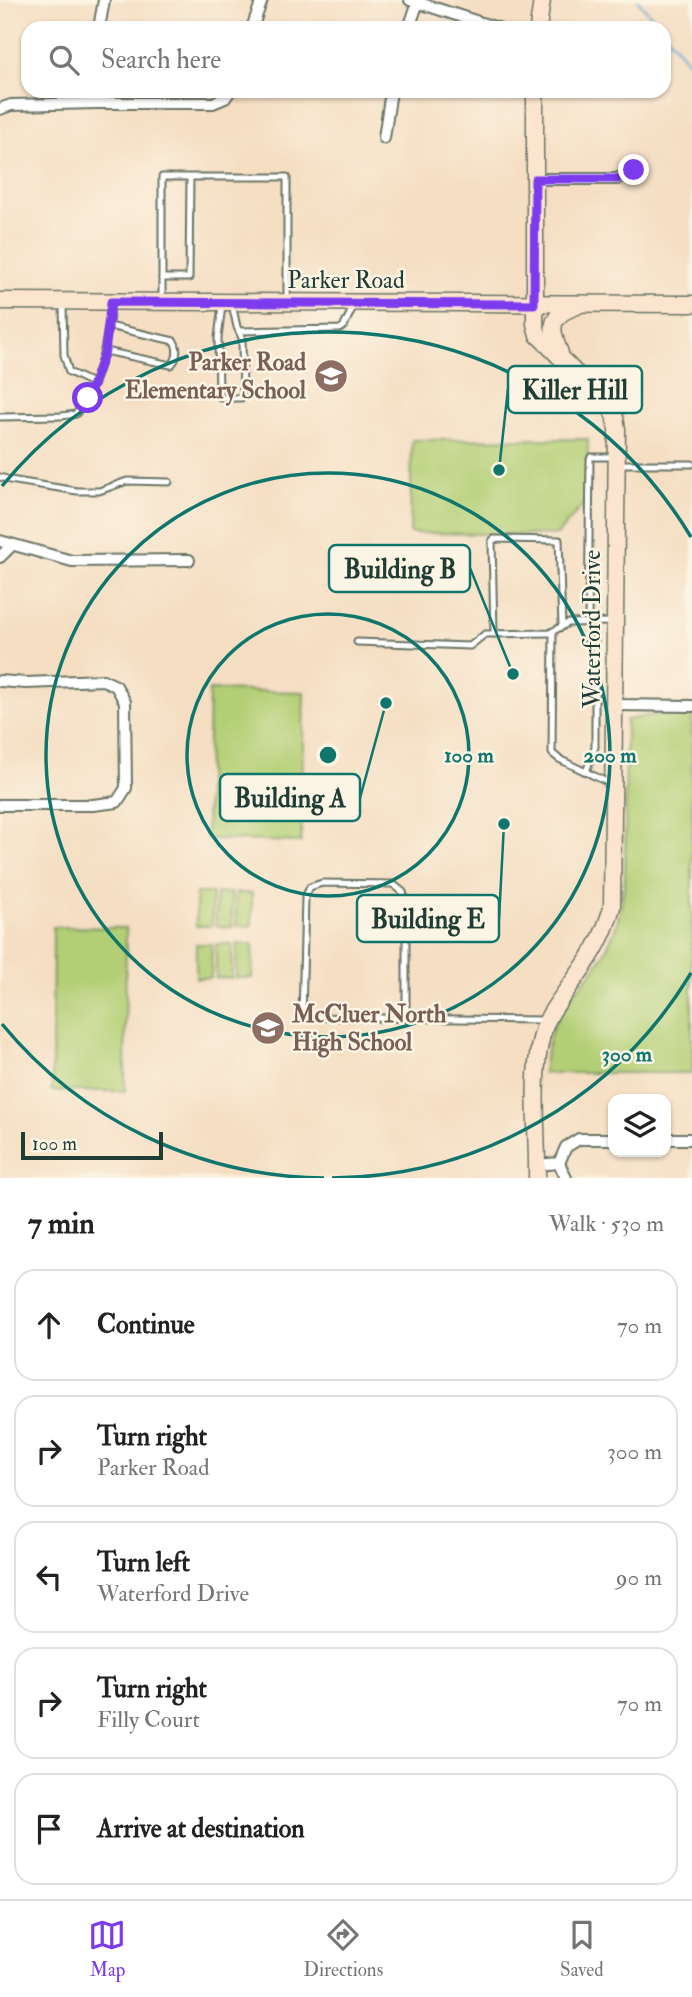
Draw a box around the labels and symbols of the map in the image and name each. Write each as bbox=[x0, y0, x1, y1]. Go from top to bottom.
route end bbox=[618, 154, 649, 185]
street label: Parker Road bbox=[287, 265, 405, 296]
place label: Parker Road Elementary School bbox=[125, 347, 307, 406]
school or university icon: Parker Road Elementary School bbox=[312, 357, 350, 395]
callout: Killer Hill bbox=[508, 366, 642, 413]
text: Killer Hill bbox=[522, 375, 628, 407]
route start bbox=[72, 382, 103, 413]
callout: Building B bbox=[329, 545, 470, 592]
street label: Waterford Drive bbox=[577, 550, 608, 709]
text: Building B bbox=[344, 554, 456, 587]
text: 100 m bbox=[444, 742, 495, 769]
text: 200 m bbox=[584, 742, 637, 769]
centre of rings bbox=[316, 743, 340, 767]
callout: Building A bbox=[220, 774, 360, 821]
text: Building A bbox=[234, 783, 346, 816]
callout: Building E bbox=[357, 895, 499, 942]
text: Building E bbox=[371, 904, 485, 937]
place label: McCluer North High School bbox=[291, 999, 447, 1058]
school or university icon: McCluer North High School bbox=[249, 1009, 287, 1047]
text: 300 m bbox=[602, 1041, 653, 1068]
scale bar bbox=[21, 1129, 163, 1161]

